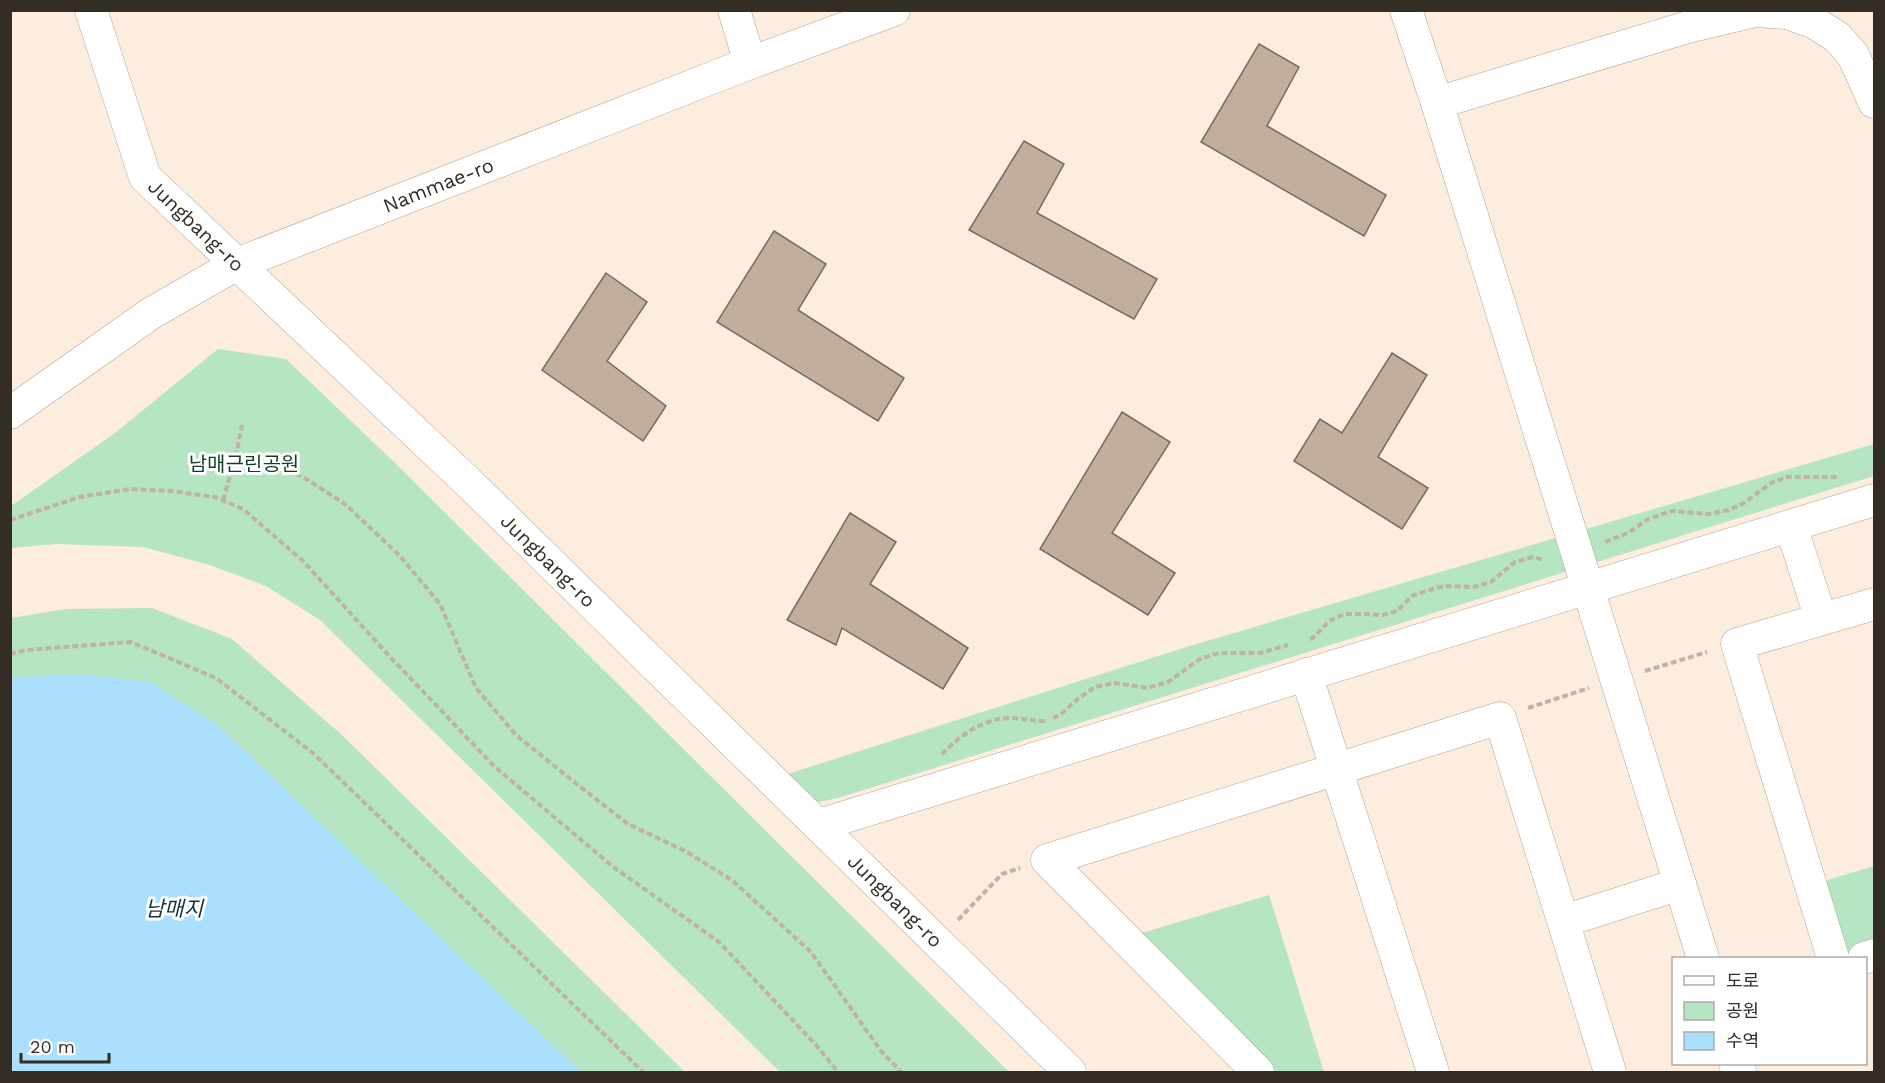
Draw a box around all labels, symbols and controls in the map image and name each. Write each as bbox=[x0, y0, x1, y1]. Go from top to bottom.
street label: Nammae-ro bbox=[379, 153, 497, 218]
street label: Jungbang-ro bbox=[143, 174, 249, 277]
park label: 남매근린공원 bbox=[189, 452, 299, 476]
street label: Jungbang-ro bbox=[496, 509, 601, 612]
street label: Jungbang-ro bbox=[843, 849, 948, 953]
water label: 남매지 bbox=[145, 896, 205, 921]
legend bbox=[1672, 957, 1867, 1065]
text: 도로 bbox=[1726, 970, 1759, 991]
text: 공원 bbox=[1726, 1000, 1759, 1021]
scale bar bbox=[21, 1026, 110, 1064]
text: 수역 bbox=[1726, 1030, 1759, 1051]
text: 20 m bbox=[30, 1036, 75, 1057]

